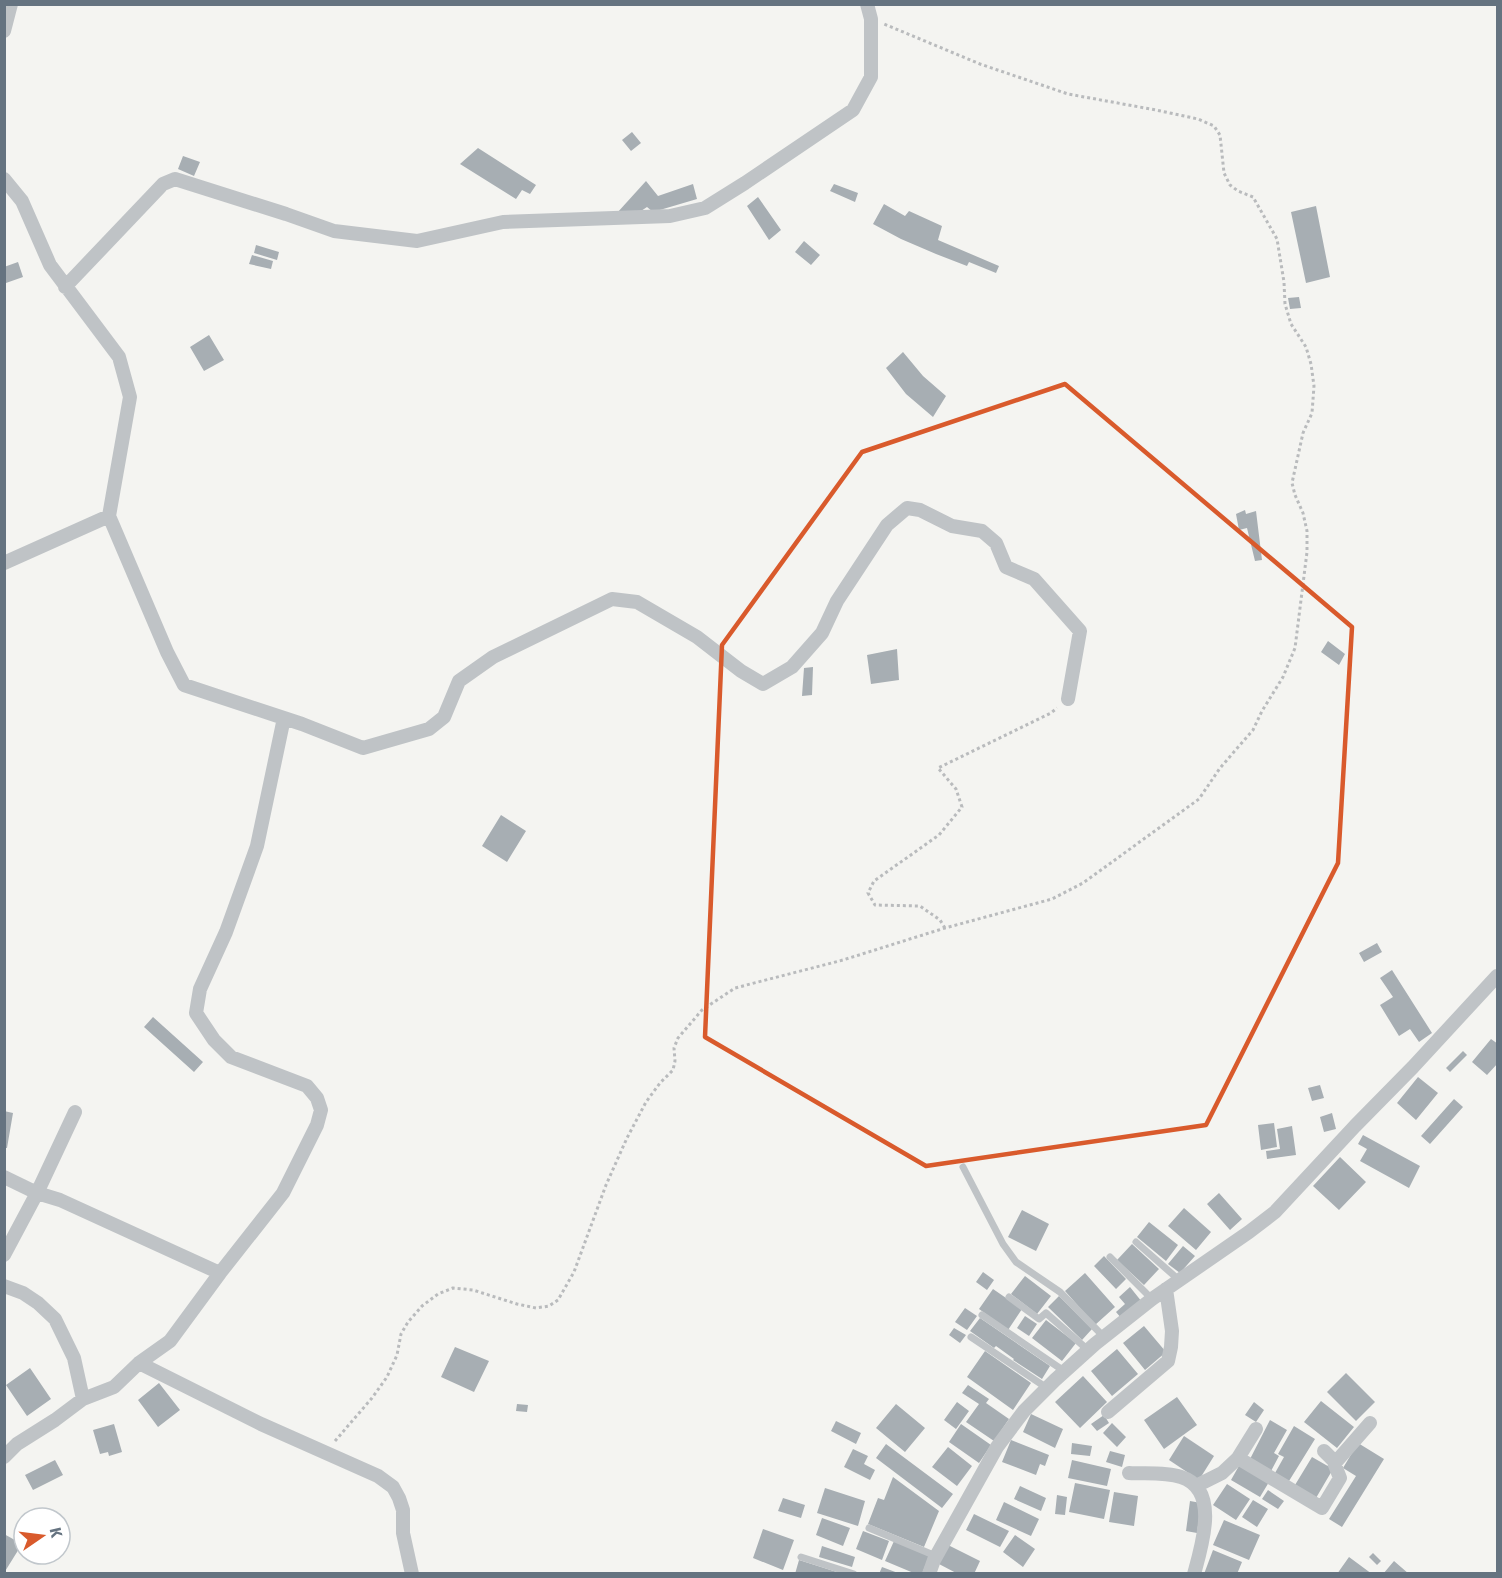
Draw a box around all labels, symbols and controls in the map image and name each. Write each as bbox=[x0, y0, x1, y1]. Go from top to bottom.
north arrow bbox=[12, 1506, 72, 1566]
text: K bbox=[46, 1526, 67, 1540]

